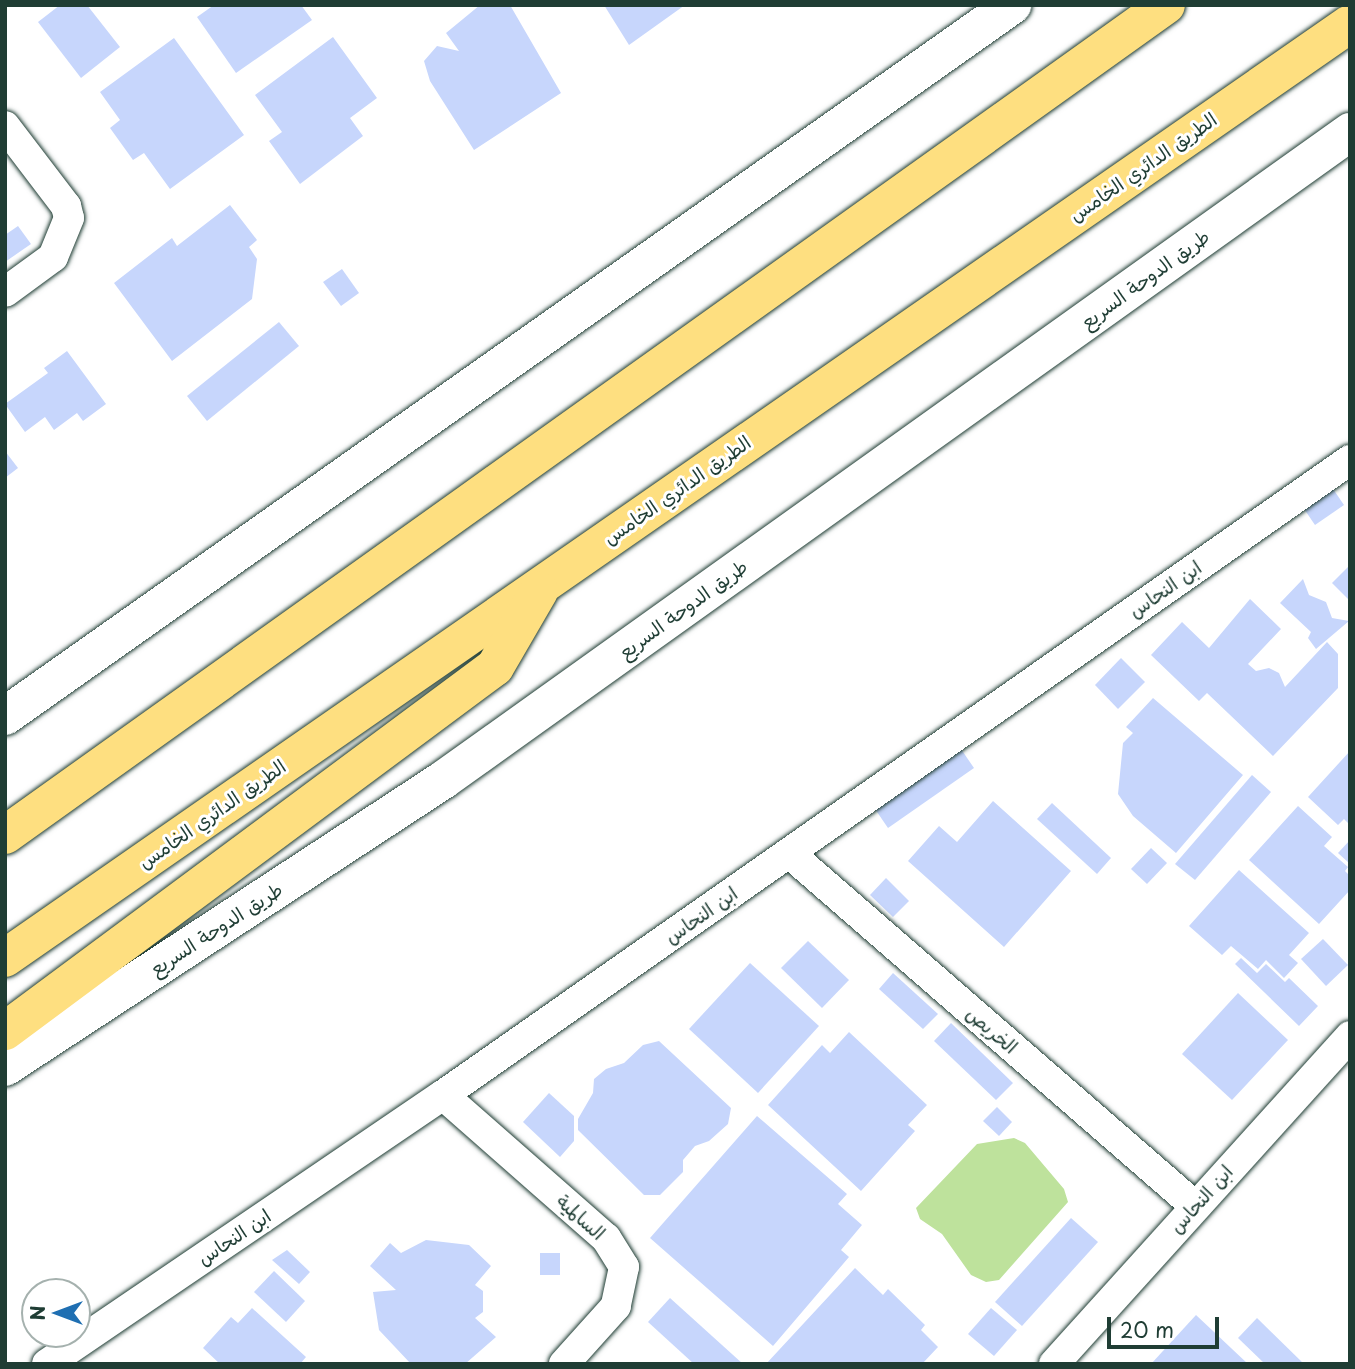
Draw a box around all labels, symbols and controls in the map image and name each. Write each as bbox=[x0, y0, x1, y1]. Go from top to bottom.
street label: الطريق الدائري الخامس bbox=[1065, 108, 1221, 226]
street label: طريق الدوحة السريع bbox=[1076, 225, 1214, 333]
street label: الطريق الدائري الخامس bbox=[599, 431, 755, 549]
street label: طريق الدوحة السريع bbox=[614, 555, 752, 663]
street label: ابن النحاس bbox=[1124, 556, 1206, 622]
street label: الطريق الدائري الخامس bbox=[134, 755, 290, 873]
street label: طريق الدوحة السريع bbox=[145, 878, 287, 980]
street label: ابن النحاس bbox=[660, 882, 742, 948]
street label: الخريص bbox=[962, 1002, 1022, 1058]
street label: ابن النحاس bbox=[1165, 1160, 1237, 1238]
street label: السالمية bbox=[552, 1189, 610, 1245]
street label: ابن النحاس bbox=[193, 1204, 275, 1270]
north arrow bbox=[21, 1278, 91, 1348]
scale bar bbox=[1110, 1302, 1222, 1346]
text: N bbox=[23, 1305, 51, 1321]
text: 20 m bbox=[1120, 1313, 1174, 1345]

